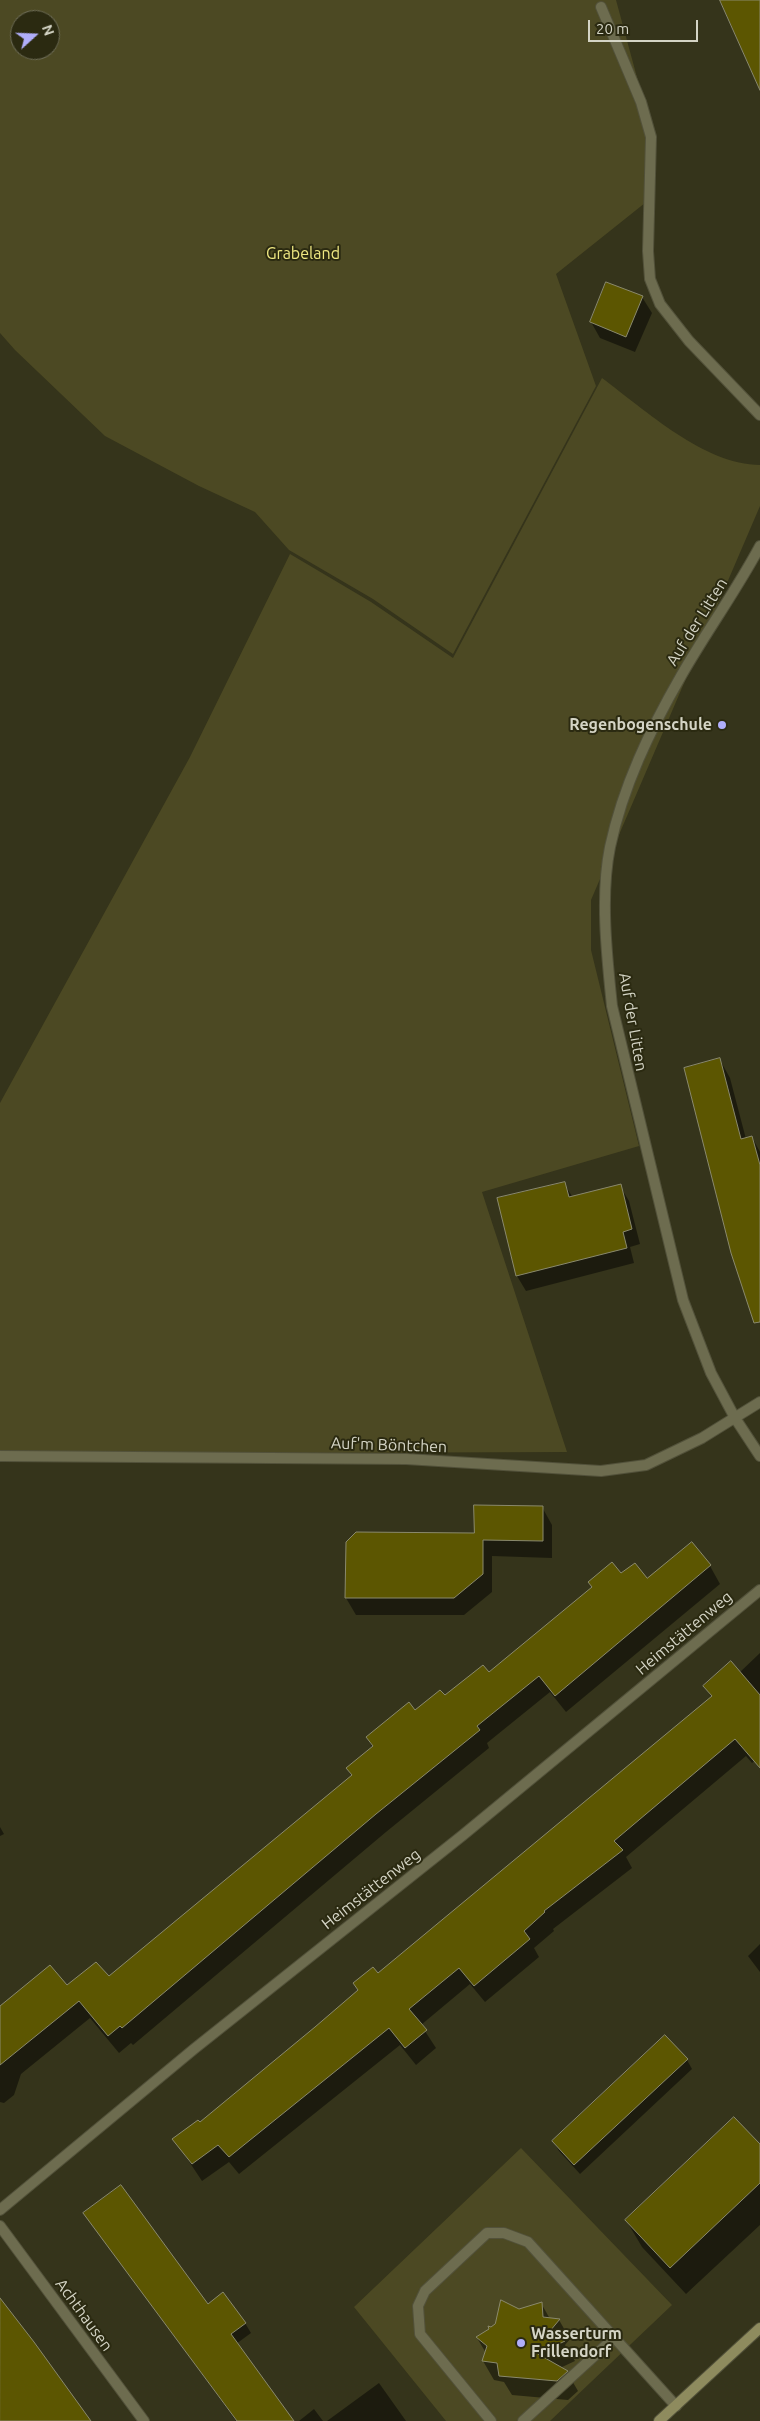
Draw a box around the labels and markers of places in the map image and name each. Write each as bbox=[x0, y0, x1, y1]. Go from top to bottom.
place label: Regenbogenschule bbox=[569, 715, 712, 735]
marker: Regenbogenschule bbox=[716, 719, 728, 731]
place label: Wasserturm Frillendorf bbox=[531, 2324, 622, 2362]
marker: Wasserturm Frillendorf bbox=[515, 2337, 527, 2349]

